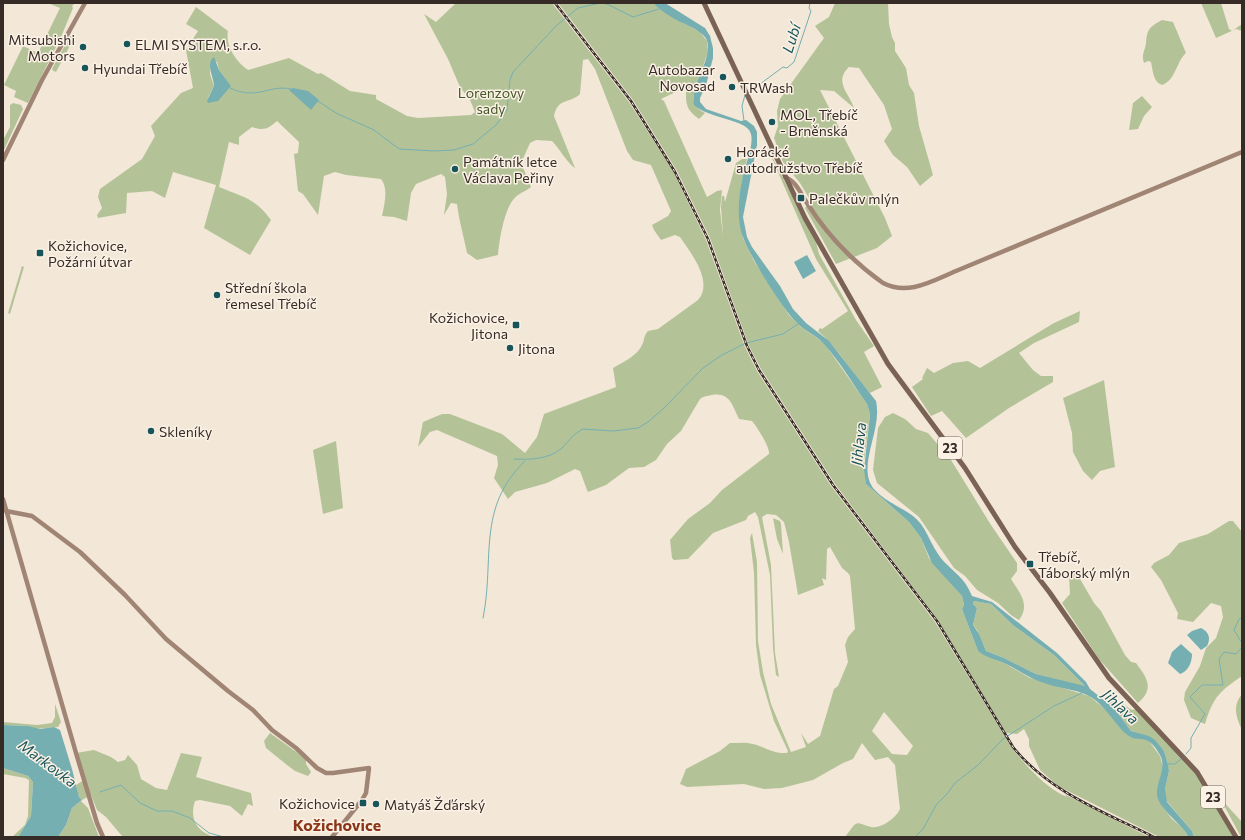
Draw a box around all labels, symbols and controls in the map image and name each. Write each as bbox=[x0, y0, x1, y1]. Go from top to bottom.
water label: Lubí bbox=[778, 19, 805, 55]
place label: Mitsubishi Motors bbox=[8, 31, 75, 64]
place label: ELMI SYSTEM, s.r.o. bbox=[135, 36, 261, 53]
marker: ELMI SYSTEM, s.r.o. bbox=[122, 39, 132, 49]
marker: Mitsubishi Motors bbox=[78, 42, 88, 52]
place label: Hyundai Třebíč bbox=[93, 60, 188, 77]
place label: Autobazar Novosad bbox=[648, 61, 715, 94]
marker: Hyundai Třebíč bbox=[80, 63, 90, 73]
marker: Autobazar Novosad bbox=[718, 72, 728, 82]
place label: TRWash bbox=[740, 79, 793, 96]
marker: TRWash bbox=[727, 82, 737, 92]
park label: Lorenzovy sady bbox=[458, 84, 524, 117]
place label: MOL, Třebíč - Brněnská bbox=[780, 106, 858, 139]
marker: MOL, Třebíč - Brněnská bbox=[767, 117, 777, 127]
place label: Horácké autodružstvo Třebíč bbox=[736, 143, 863, 176]
place label: Památník letce Václava Peřiny bbox=[463, 153, 557, 186]
marker: Horácké autodružstvo Třebíč bbox=[723, 154, 733, 164]
marker: Památník letce Václava Peřiny bbox=[450, 164, 460, 174]
place label: Palečkův mlýn bbox=[809, 190, 899, 207]
marker: Palečkův mlýn bbox=[796, 193, 806, 203]
place label: Kožichovice, Požární útvar bbox=[48, 237, 133, 270]
marker: Kožichovice, Požární útvar bbox=[35, 248, 45, 258]
place label: Střední škola řemesel Třebíč bbox=[225, 279, 317, 312]
marker: Střední škola řemesel Třebíč bbox=[212, 290, 222, 300]
place label: Kožichovice, Jitona bbox=[429, 309, 508, 342]
marker: Kožichovice, Jitona bbox=[511, 320, 521, 330]
place label: Jitona bbox=[518, 340, 555, 357]
marker: Jitona bbox=[505, 343, 515, 353]
water label: Jihlava bbox=[847, 421, 869, 469]
place label: Skleníky bbox=[159, 423, 212, 440]
marker: Skleníky bbox=[146, 426, 156, 436]
road number: 23 bbox=[938, 437, 962, 459]
place label: Třebíč, Táborský mlýn bbox=[1038, 548, 1130, 581]
marker: Třebíč, Táborský mlýn bbox=[1025, 559, 1035, 569]
water label: Jihlava bbox=[1097, 683, 1143, 728]
water label: Markovka bbox=[15, 735, 81, 791]
road number: 23 bbox=[1201, 786, 1225, 808]
place label: Kožichovice bbox=[279, 795, 355, 812]
place label: Matyáš Žďárský bbox=[384, 796, 485, 813]
marker: Kožichovice bbox=[358, 798, 368, 808]
marker: Matyáš Žďárský bbox=[371, 799, 381, 809]
district label: Kožichovice bbox=[293, 815, 381, 834]

